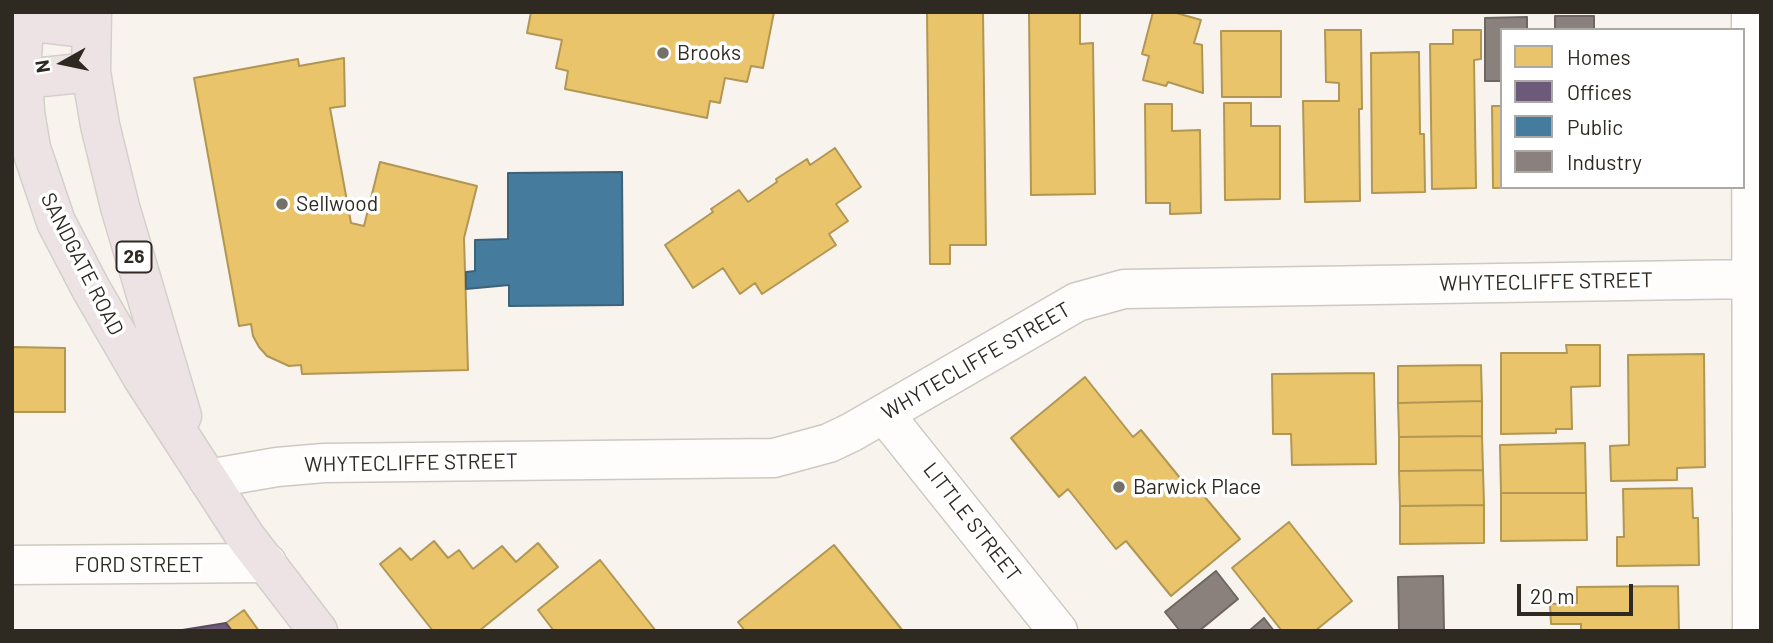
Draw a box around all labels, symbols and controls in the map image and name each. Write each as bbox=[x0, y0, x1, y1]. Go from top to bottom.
north arrow bbox=[28, 28, 98, 98]
legend bbox=[1500, 28, 1745, 189]
place label: Brooks bbox=[677, 40, 741, 66]
text: Homes bbox=[1567, 44, 1631, 69]
marker: Brooks bbox=[655, 45, 671, 61]
text: N bbox=[29, 58, 54, 74]
text: Offices bbox=[1567, 79, 1632, 104]
text: Public bbox=[1567, 114, 1623, 139]
text: Industry bbox=[1567, 149, 1642, 174]
street label: SANDGATE ROAD bbox=[35, 189, 129, 339]
place label: Sellwood bbox=[296, 191, 378, 217]
marker: Sellwood bbox=[274, 196, 290, 212]
road number: 26 bbox=[116, 242, 152, 272]
street label: WHYTECLIFFE STREET bbox=[1439, 268, 1653, 296]
street label: WHYTECLIFFE STREET bbox=[877, 297, 1075, 425]
street label: WHYTECLIFFE STREET bbox=[304, 449, 518, 477]
street label: LITTLE STREET bbox=[918, 457, 1026, 587]
place label: Barwick Place bbox=[1133, 474, 1261, 500]
marker: Barwick Place bbox=[1111, 479, 1127, 495]
street label: FORD STREET bbox=[75, 552, 203, 578]
scale bar bbox=[1521, 570, 1636, 614]
text: 20 m bbox=[1530, 583, 1575, 608]

